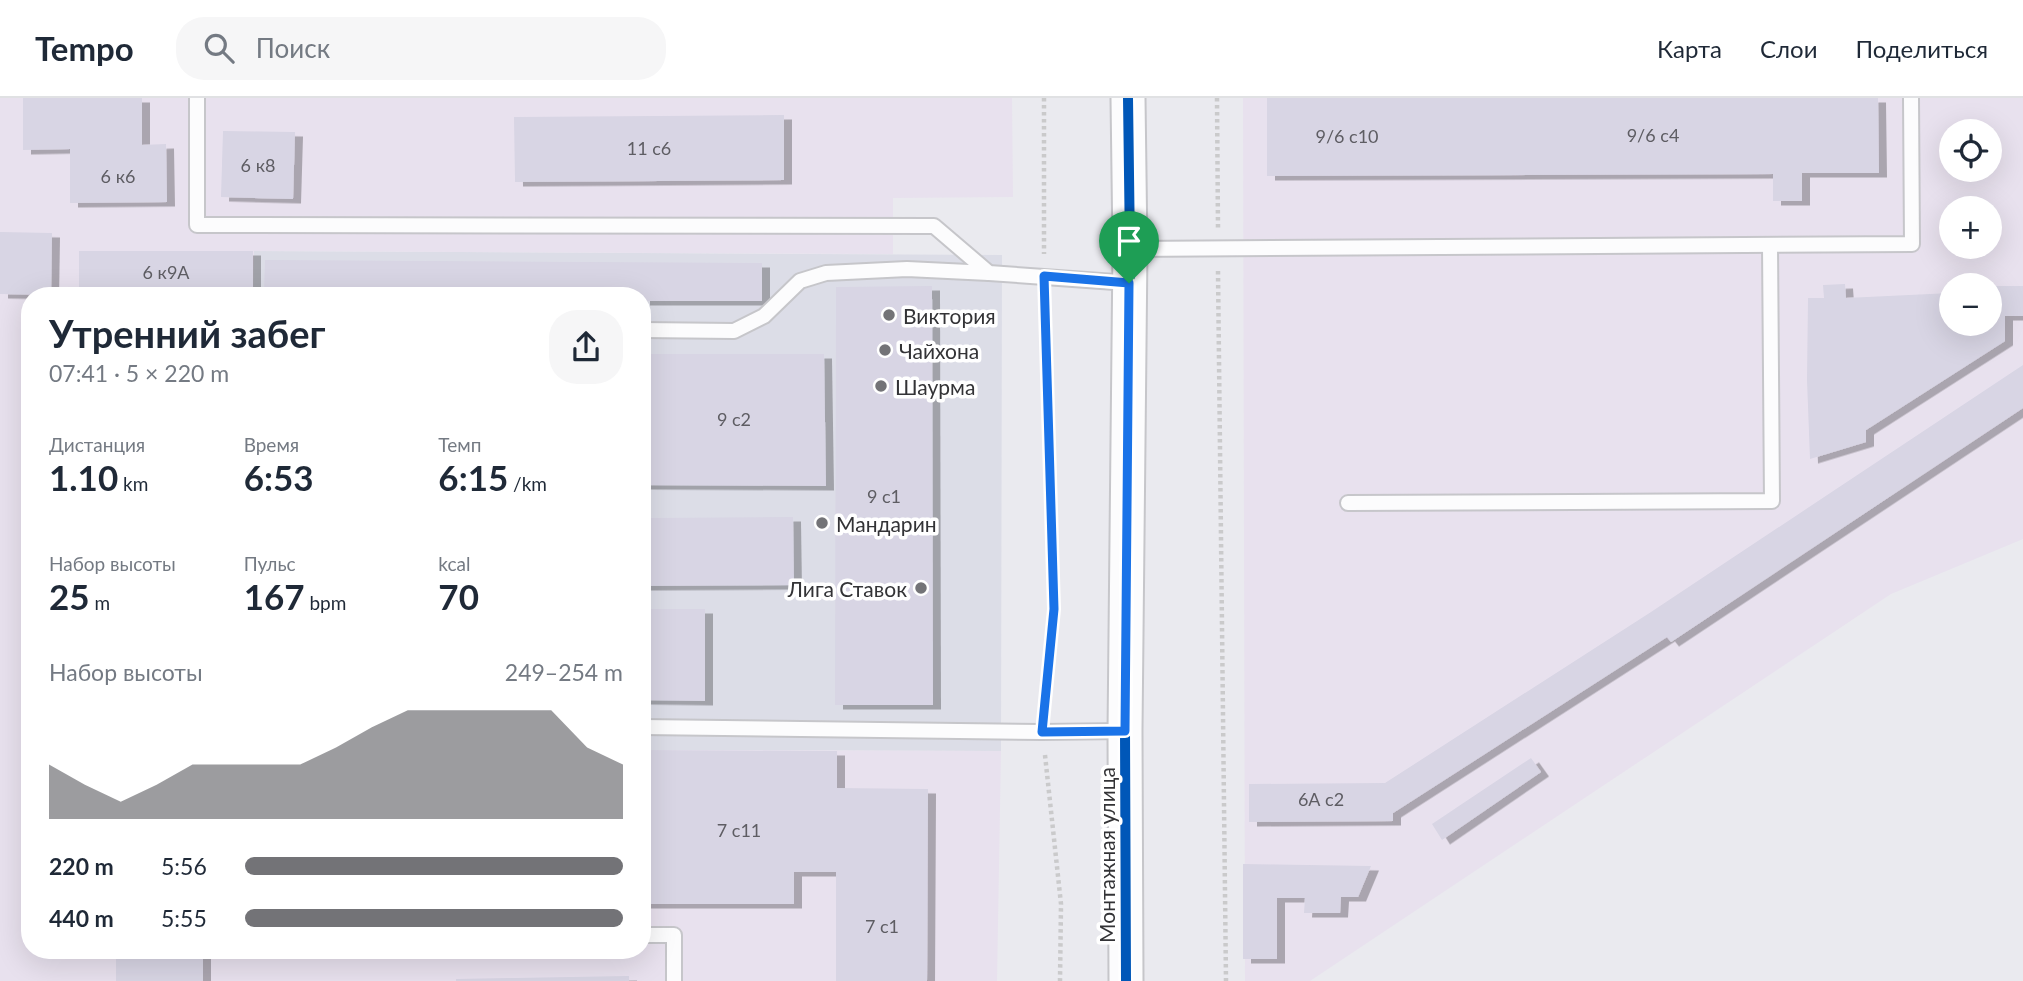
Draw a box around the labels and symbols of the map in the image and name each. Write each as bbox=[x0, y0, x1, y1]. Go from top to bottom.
house number: 9/6 с4 bbox=[1627, 124, 1679, 146]
house number: 9/6 с10 bbox=[1315, 125, 1379, 147]
house number: 11 c6 bbox=[627, 137, 671, 159]
house number: 6 к8 bbox=[241, 154, 275, 176]
house number: 6 к6 bbox=[101, 165, 135, 187]
pin bbox=[1099, 211, 1159, 283]
house number: 6 к9А bbox=[143, 261, 190, 283]
place label: Виктория bbox=[903, 303, 996, 328]
marker: Виктория bbox=[881, 307, 897, 323]
place label: Чайхона bbox=[899, 338, 979, 363]
marker: Чайхона bbox=[877, 342, 893, 358]
place label: Шаурма bbox=[895, 374, 975, 399]
marker: Шаурма bbox=[873, 378, 889, 394]
house number: 9 c2 bbox=[717, 408, 751, 430]
house number: 9 с1 bbox=[867, 485, 901, 507]
place label: Мандарин bbox=[836, 511, 937, 536]
marker: Мандарин bbox=[814, 515, 830, 531]
place label: Лига Ставок bbox=[787, 576, 907, 601]
marker: Лига Ставок bbox=[913, 580, 929, 596]
street label: Монтажная улица bbox=[1094, 767, 1119, 943]
house number: 6А с2 bbox=[1298, 788, 1344, 810]
house number: 7 с11 bbox=[717, 819, 761, 841]
house number: 7 с1 bbox=[865, 915, 899, 937]

